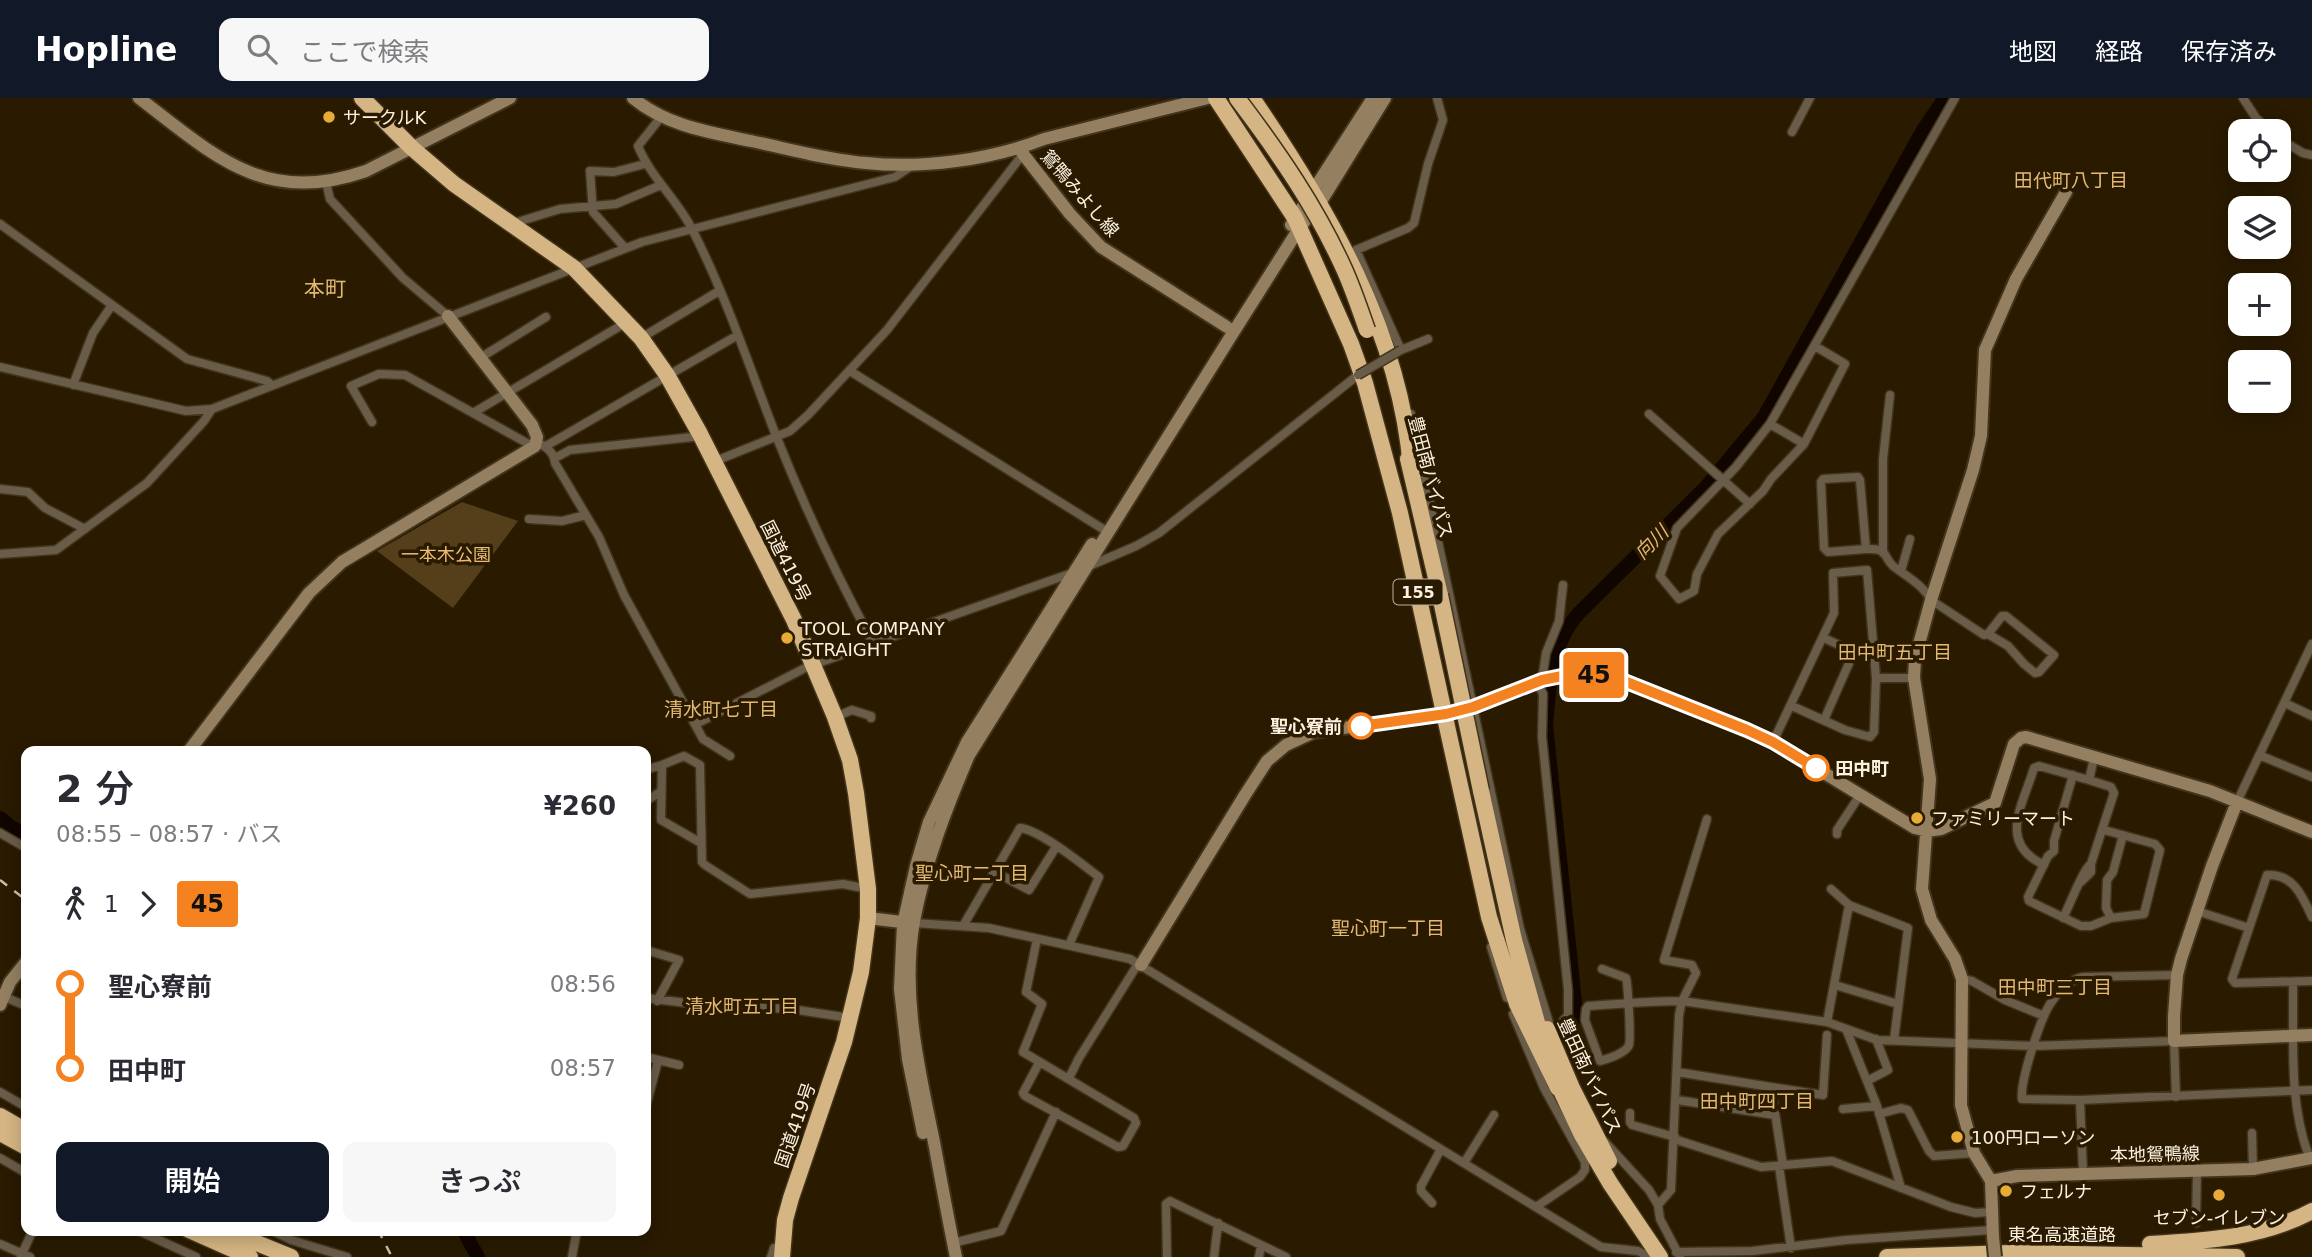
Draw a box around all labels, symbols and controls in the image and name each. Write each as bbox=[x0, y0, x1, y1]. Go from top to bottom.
search box bbox=[219, 18, 709, 81]
text: Hopline bbox=[35, 30, 177, 69]
icon: search bbox=[243, 30, 281, 68]
text: ここで検索 bbox=[299, 37, 429, 67]
text: 地図 bbox=[2009, 38, 2057, 66]
text: 経路 bbox=[2095, 38, 2143, 66]
text: 保存済み bbox=[2181, 38, 2277, 66]
place label: サークルK bbox=[343, 107, 427, 128]
marker: サークルK bbox=[321, 109, 337, 125]
map controls bbox=[2228, 119, 2291, 413]
button: locate bbox=[2228, 119, 2291, 182]
street label: 鴛鴨みよし線 bbox=[1037, 145, 1123, 241]
district label: 田代町八丁目 bbox=[2014, 169, 2128, 191]
button: layers bbox=[2228, 196, 2291, 259]
button: + bbox=[2228, 273, 2291, 336]
district label: 本町 bbox=[304, 277, 346, 301]
button: − bbox=[2228, 350, 2291, 413]
street label: 豊田南バイパス bbox=[1405, 414, 1457, 540]
street label: 国道419号 bbox=[757, 517, 815, 605]
water label: 向川 bbox=[1630, 519, 1674, 563]
park label: 一本木公園 bbox=[401, 544, 491, 565]
road number: 155 bbox=[1394, 579, 1442, 604]
place label: TOOL COMPANY STRAIGHT bbox=[800, 618, 946, 660]
marker: TOOL COMPANY STRAIGHT bbox=[779, 630, 795, 646]
district label: 田中町五丁目 bbox=[1838, 641, 1952, 663]
line badge: 45 bbox=[1562, 652, 1626, 698]
text: 45 bbox=[1577, 661, 1611, 689]
district label: 清水町七丁目 bbox=[664, 698, 778, 720]
marker: 聖心寮前 bbox=[1348, 713, 1374, 739]
place label: 聖心寮前 bbox=[1270, 716, 1342, 737]
marker: 田中町 bbox=[1803, 755, 1829, 781]
place label: 田中町 bbox=[1835, 758, 1889, 779]
text: 2 分 bbox=[56, 767, 134, 811]
text: ¥260 bbox=[544, 791, 616, 821]
place label: ファミリーマート bbox=[1931, 808, 2075, 829]
marker: ファミリーマート bbox=[1909, 810, 1925, 826]
text: 08:55 – 08:57 · バス bbox=[56, 821, 283, 847]
district label: 聖心町二丁目 bbox=[915, 862, 1029, 884]
icon: walk bbox=[56, 885, 94, 923]
icon: forward bbox=[129, 885, 167, 923]
text: 45 bbox=[191, 890, 224, 918]
text: 1 bbox=[104, 891, 119, 917]
district label: 聖心町一丁目 bbox=[1331, 917, 1445, 939]
text: 08:56 bbox=[550, 971, 616, 997]
text: 聖心寮前 bbox=[108, 972, 212, 1002]
district label: 田中町三丁目 bbox=[1998, 976, 2112, 998]
district label: 清水町五丁目 bbox=[685, 995, 799, 1017]
street label: 豊田南バイパス bbox=[1554, 1015, 1626, 1137]
text: 08:57 bbox=[550, 1055, 616, 1081]
text: 田中町 bbox=[108, 1056, 186, 1086]
street label: 国道419号 bbox=[771, 1080, 819, 1170]
district label: 田中町四丁目 bbox=[1700, 1090, 1814, 1112]
place label: 100円ローソン bbox=[1971, 1127, 2095, 1148]
marker: 100円ローソン bbox=[1949, 1129, 1965, 1145]
button: 開始 bbox=[56, 1142, 329, 1222]
button: きっぷ bbox=[343, 1142, 616, 1222]
street label: 本地鴛鴨線 bbox=[2110, 1143, 2200, 1165]
place label: フェルナ bbox=[2020, 1181, 2092, 1202]
marker: フェルナ bbox=[1998, 1183, 2014, 1199]
marker: セブン-イレブン bbox=[2211, 1187, 2227, 1203]
place label: セブン-イレブン bbox=[2153, 1207, 2285, 1228]
street label: 東名高速道路 bbox=[2008, 1224, 2116, 1245]

